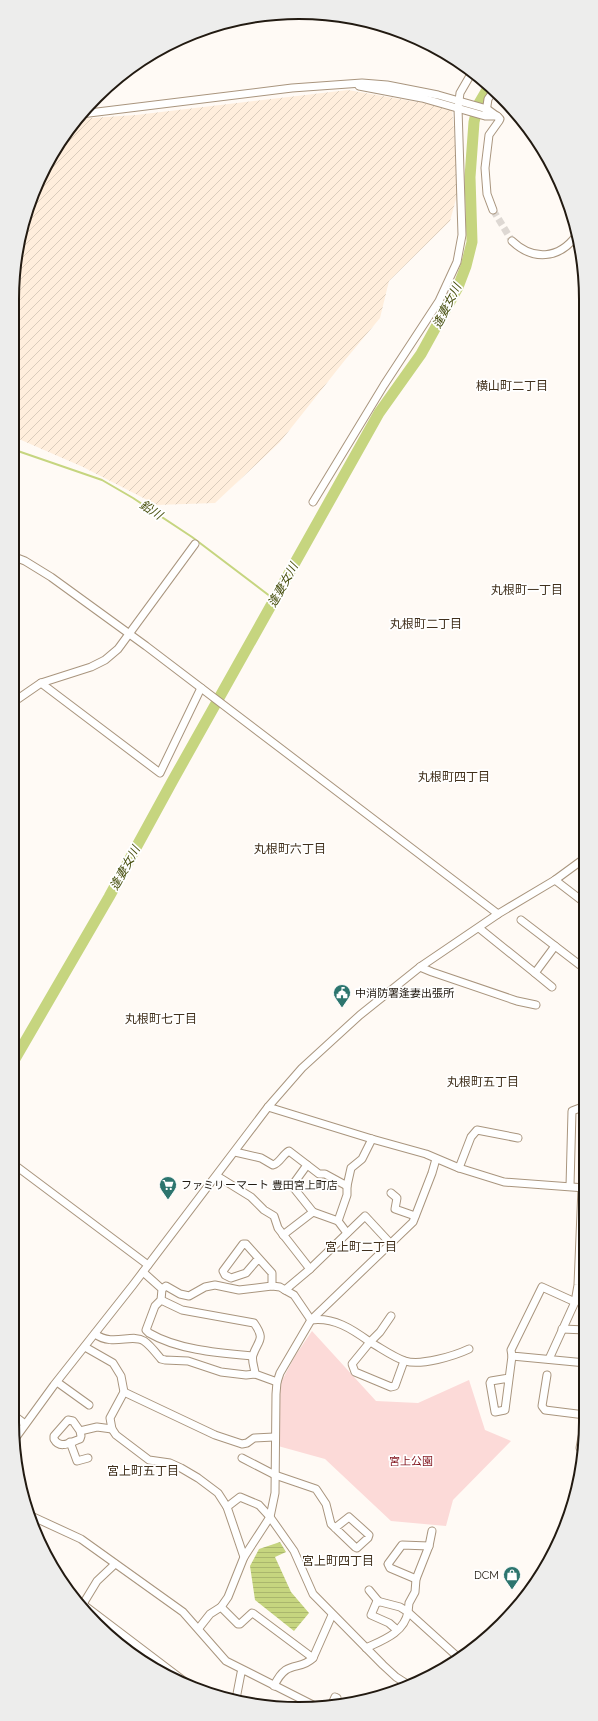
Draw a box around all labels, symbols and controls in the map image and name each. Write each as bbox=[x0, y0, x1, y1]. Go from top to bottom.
water label: 逢妻女川 bbox=[430, 280, 465, 331]
district label: 横山町二丁目 bbox=[476, 379, 548, 393]
water label: 鉛川 bbox=[137, 498, 167, 523]
water label: 逢妻女川 bbox=[265, 559, 302, 609]
district label: 丸根町一丁目 bbox=[491, 583, 563, 597]
district label: 丸根町二丁目 bbox=[390, 617, 462, 631]
district label: 丸根町四丁目 bbox=[418, 770, 490, 784]
water label: 逢妻女川 bbox=[107, 842, 144, 892]
district label: 丸根町六丁目 bbox=[254, 842, 326, 856]
public building icon: 中消防署逢妻出張所 bbox=[332, 983, 352, 1008]
place label: 中消防署逢妻出張所 bbox=[355, 987, 455, 1000]
district label: 丸根町七丁目 bbox=[125, 1012, 197, 1026]
district label: 丸根町五丁目 bbox=[447, 1075, 519, 1089]
supermarket icon: ファミリーマート 豊田宮上町店 bbox=[158, 1175, 178, 1200]
place label: ファミリーマート 豊田宮上町店 bbox=[181, 1179, 338, 1192]
district label: 宮上町二丁目 bbox=[325, 1240, 397, 1254]
park label: 宮上公園 bbox=[389, 1455, 433, 1468]
district label: 宮上町五丁目 bbox=[107, 1464, 179, 1478]
district label: 宮上町四丁目 bbox=[302, 1554, 374, 1568]
shop icon: DCM bbox=[502, 1565, 522, 1590]
place label: DCM bbox=[474, 1569, 499, 1582]

